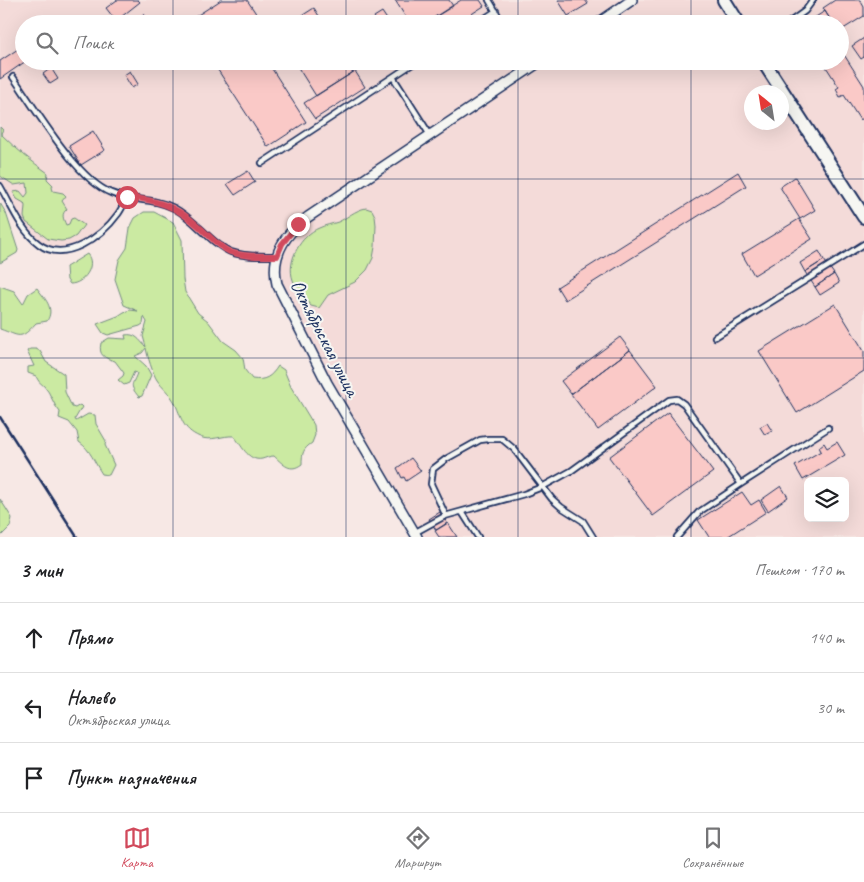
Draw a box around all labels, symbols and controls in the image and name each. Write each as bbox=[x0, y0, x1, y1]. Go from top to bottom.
search box bbox=[15, 15, 849, 70]
icon: search bbox=[33, 29, 61, 57]
text: Поиск bbox=[73, 31, 113, 55]
north arrow bbox=[744, 85, 789, 130]
route start bbox=[116, 186, 139, 209]
route end bbox=[287, 213, 310, 236]
street label: Октябрьская улица bbox=[285, 275, 366, 402]
map controls bbox=[804, 477, 849, 522]
button: layers bbox=[804, 477, 849, 522]
text: 3 мин bbox=[20, 557, 63, 583]
text: Пешком · 170 m bbox=[755, 560, 844, 580]
icon: ahead bbox=[20, 624, 48, 652]
text: Прямо bbox=[67, 626, 112, 650]
text: 140 m bbox=[810, 628, 844, 648]
text: Налево bbox=[67, 686, 115, 710]
icon: left bbox=[20, 694, 48, 722]
text: 30 m bbox=[817, 698, 844, 718]
text: Октябрьская улица bbox=[67, 710, 169, 730]
icon: arrive bbox=[20, 764, 48, 792]
text: Пункт назначения bbox=[67, 766, 196, 790]
tab: Карта bbox=[121, 824, 153, 871]
tab: Маршрут bbox=[395, 824, 441, 871]
tab: Сохранённые bbox=[682, 824, 743, 871]

